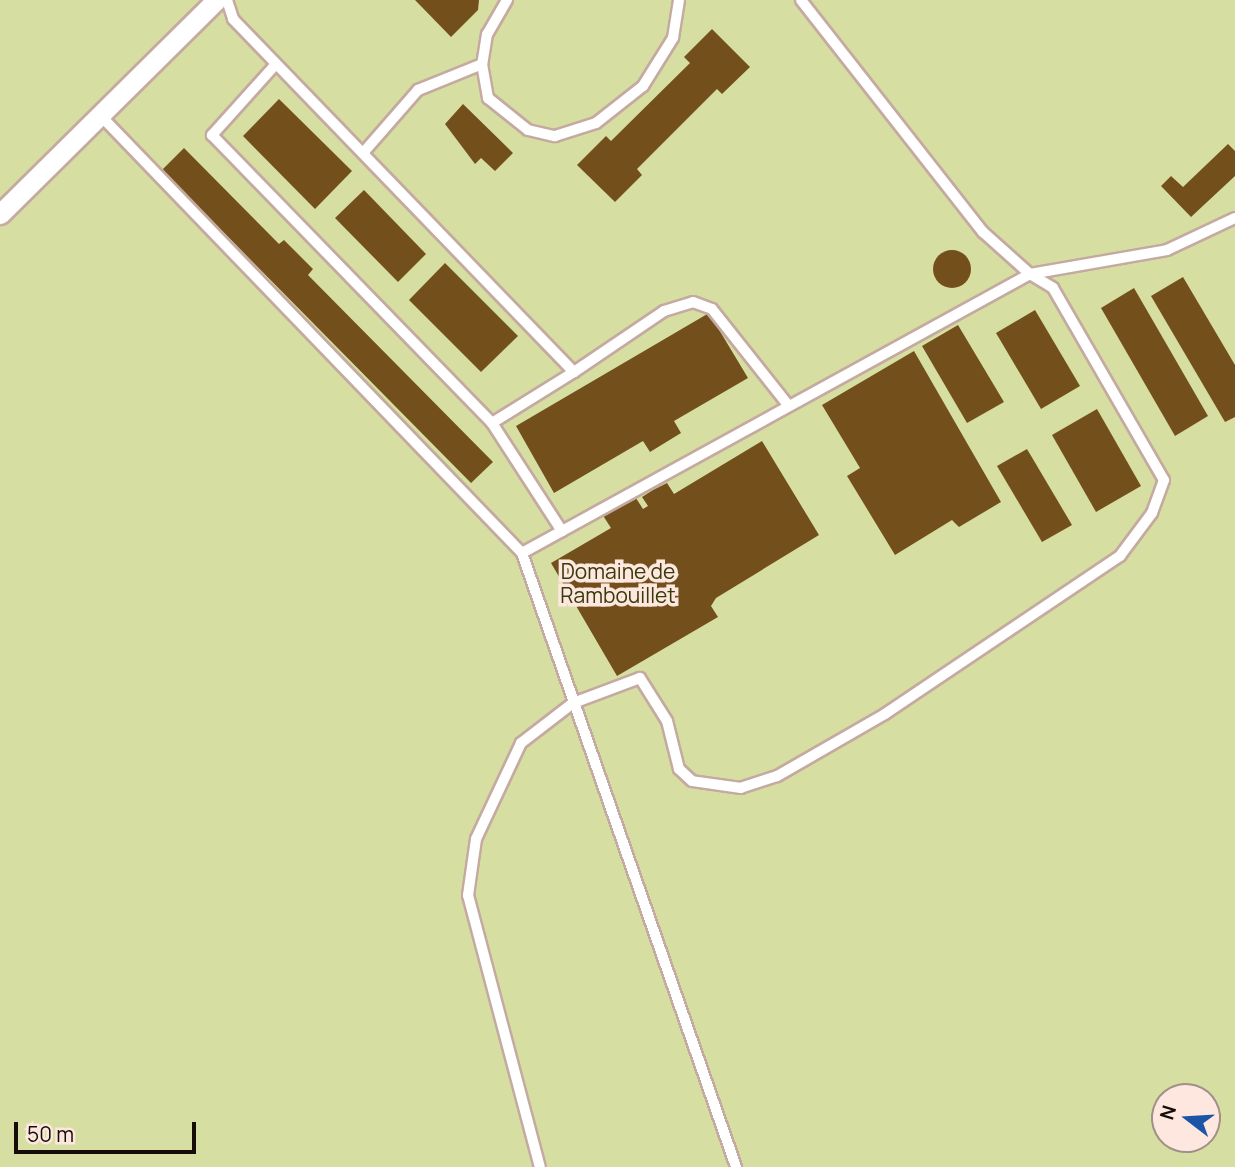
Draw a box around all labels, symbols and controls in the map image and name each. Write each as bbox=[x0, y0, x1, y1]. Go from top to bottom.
park label: Domaine de Rambouillet bbox=[560, 558, 676, 608]
north arrow bbox=[1151, 1083, 1221, 1153]
text: N bbox=[1153, 1102, 1182, 1123]
scale bar bbox=[18, 1108, 200, 1152]
text: 50 m bbox=[27, 1120, 74, 1148]

